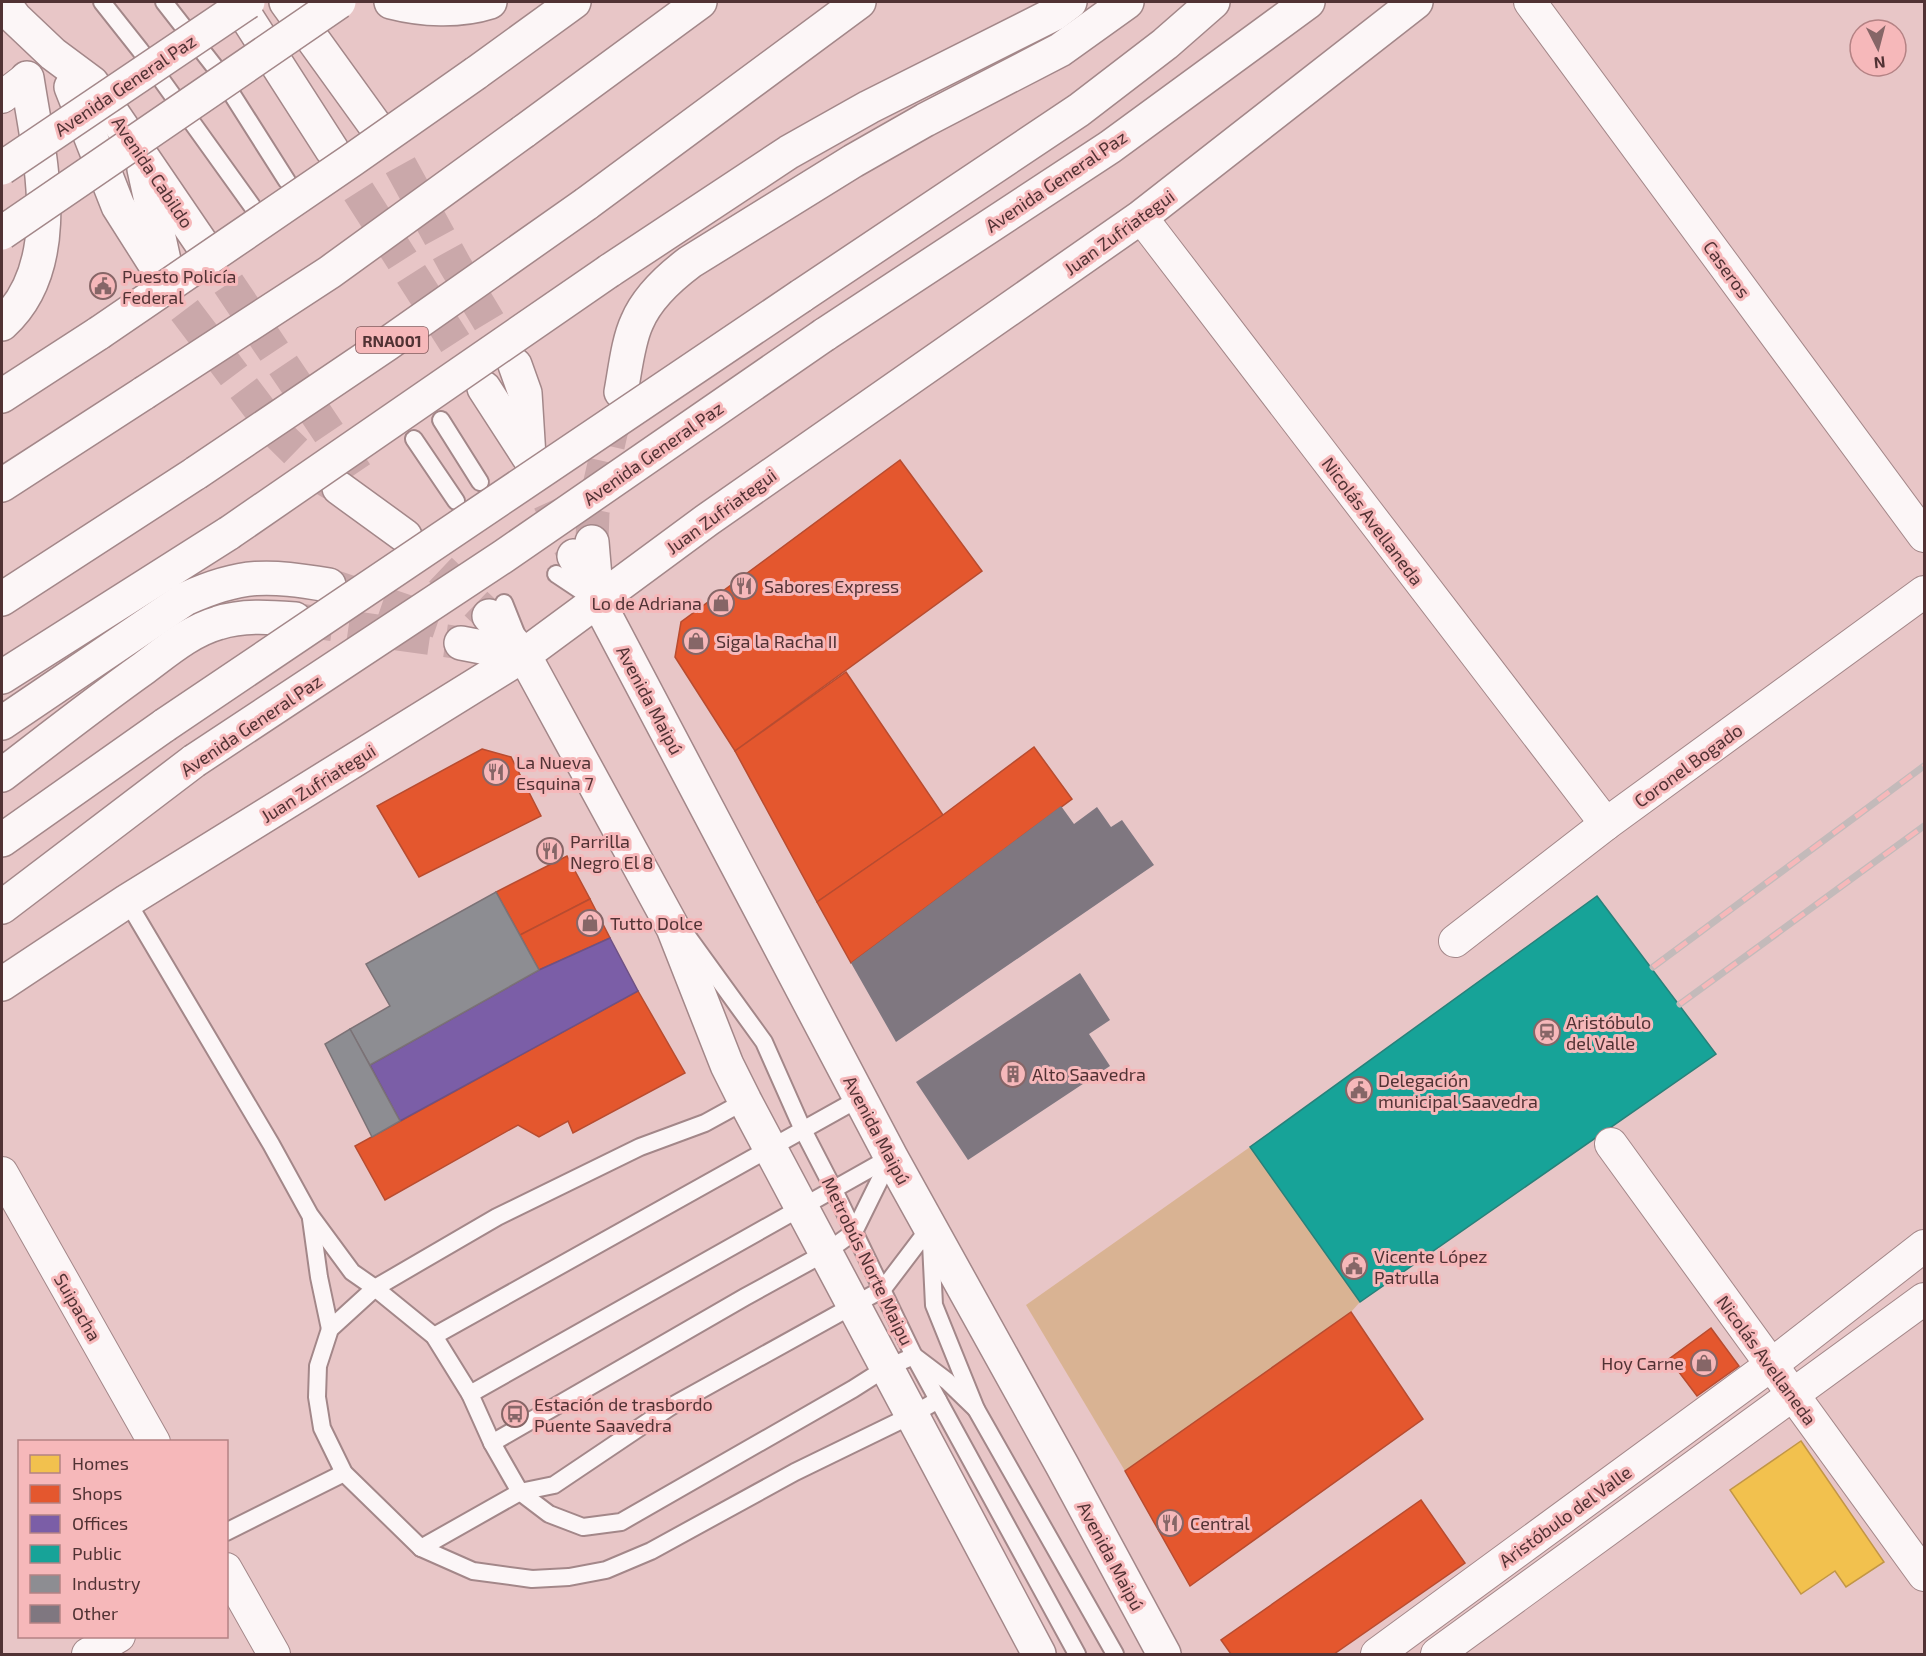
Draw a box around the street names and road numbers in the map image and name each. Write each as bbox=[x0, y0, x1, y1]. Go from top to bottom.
street label: Avenida General Paz bbox=[50, 30, 200, 140]
street label: Avenida Cabildo bbox=[108, 112, 198, 232]
street label: Avenida General Paz bbox=[981, 126, 1131, 236]
street label: Juan Zufriategui bbox=[1060, 185, 1178, 279]
street label: Caseros bbox=[1699, 236, 1755, 302]
road number: RNA001 bbox=[356, 327, 428, 353]
street label: Avenida General Paz bbox=[579, 396, 727, 510]
street label: Nicolás Avellaneda bbox=[1318, 453, 1428, 589]
street label: Juan Zufriategui bbox=[662, 464, 780, 558]
street label: Avenida Maipú bbox=[612, 642, 688, 758]
street label: Avenida General Paz bbox=[176, 670, 326, 780]
street label: Coronel Bogado bbox=[1630, 718, 1746, 812]
street label: Juan Zufriategui bbox=[257, 739, 379, 827]
street label: Avenida Maipú bbox=[839, 1072, 915, 1188]
street label: Metrobús Norte Maipu bbox=[818, 1173, 918, 1349]
street label: Suipacha bbox=[50, 1269, 106, 1345]
street label: Nicolás Avellaneda bbox=[1713, 1291, 1821, 1429]
street label: Aristóbulo del Valle bbox=[1494, 1461, 1636, 1571]
street label: Avenida Maipú bbox=[1073, 1498, 1149, 1614]

